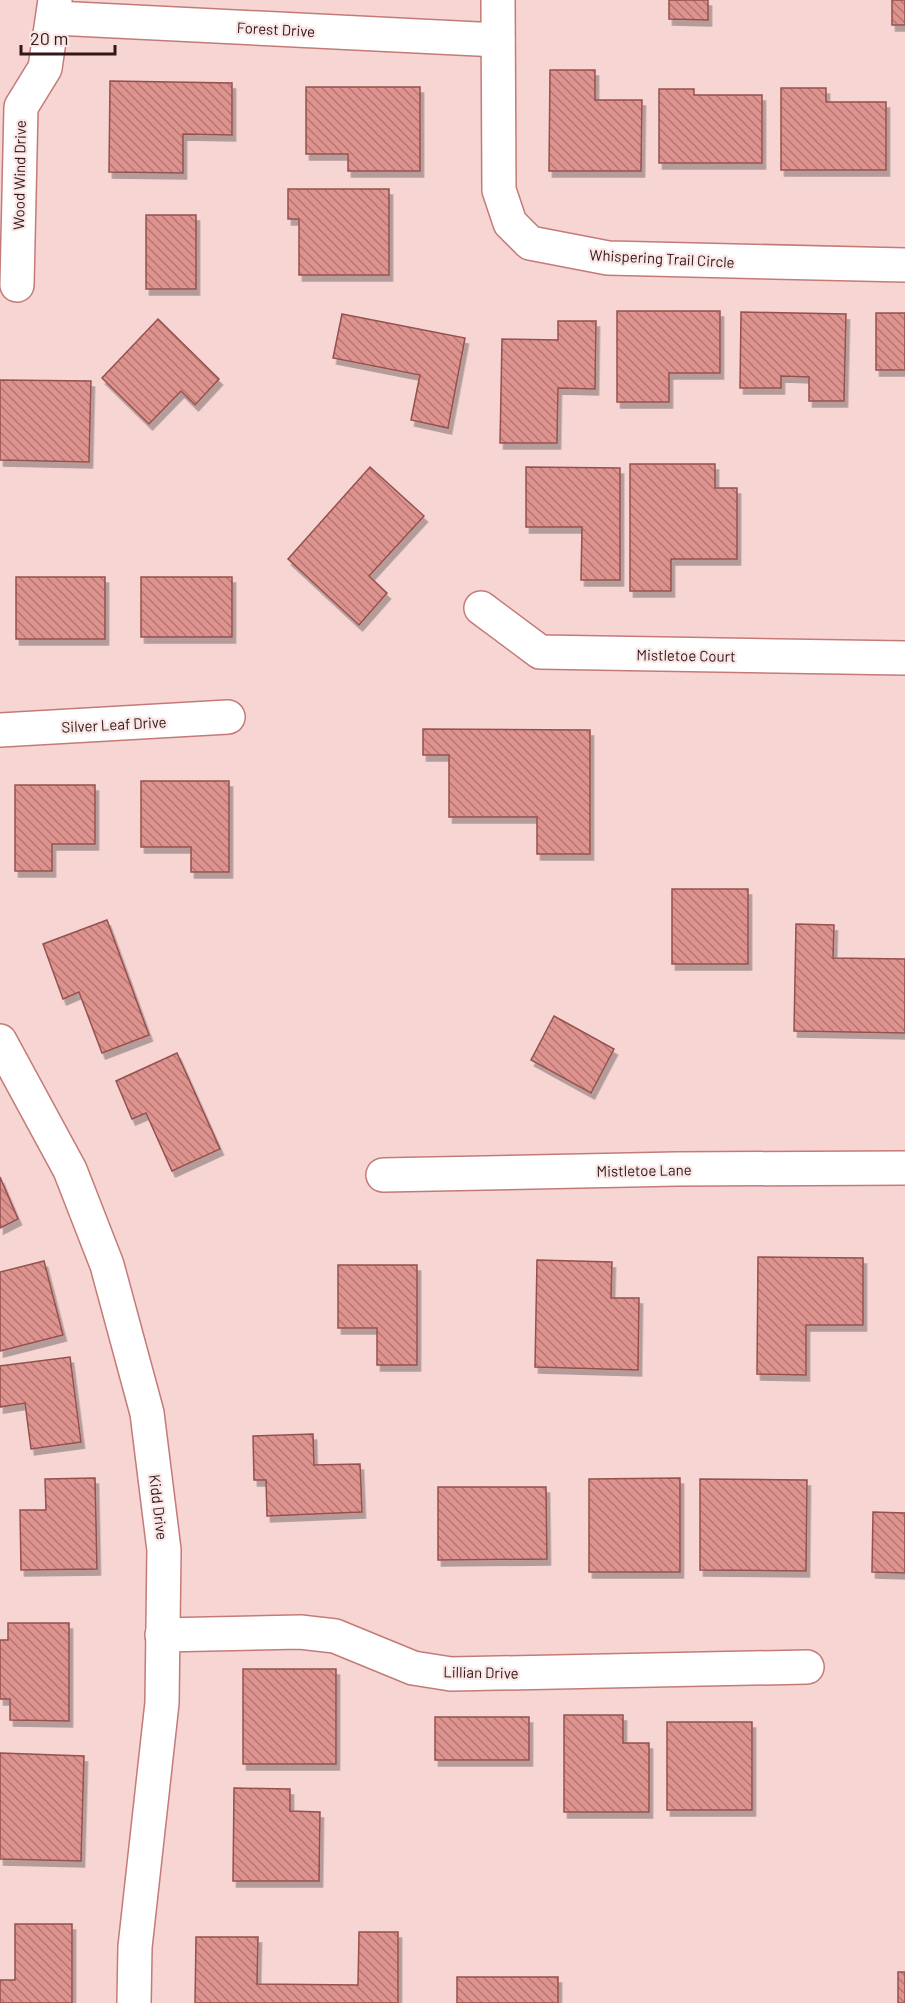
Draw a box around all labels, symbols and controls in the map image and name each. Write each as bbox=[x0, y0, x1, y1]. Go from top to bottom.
scale bar bbox=[21, 18, 116, 56]
street label: Forest Drive bbox=[236, 18, 316, 40]
text: 20 m bbox=[30, 27, 68, 49]
street label: Wood Wind Drive bbox=[9, 120, 29, 230]
street label: Whispering Trail Circle bbox=[589, 245, 735, 271]
street label: Mistletoe Court bbox=[636, 645, 736, 665]
street label: Silver Leaf Drive bbox=[61, 712, 167, 736]
street label: Mistletoe Lane bbox=[596, 1160, 692, 1180]
street label: Kidd Drive bbox=[146, 1473, 172, 1541]
street label: Lillian Drive bbox=[443, 1662, 519, 1682]

